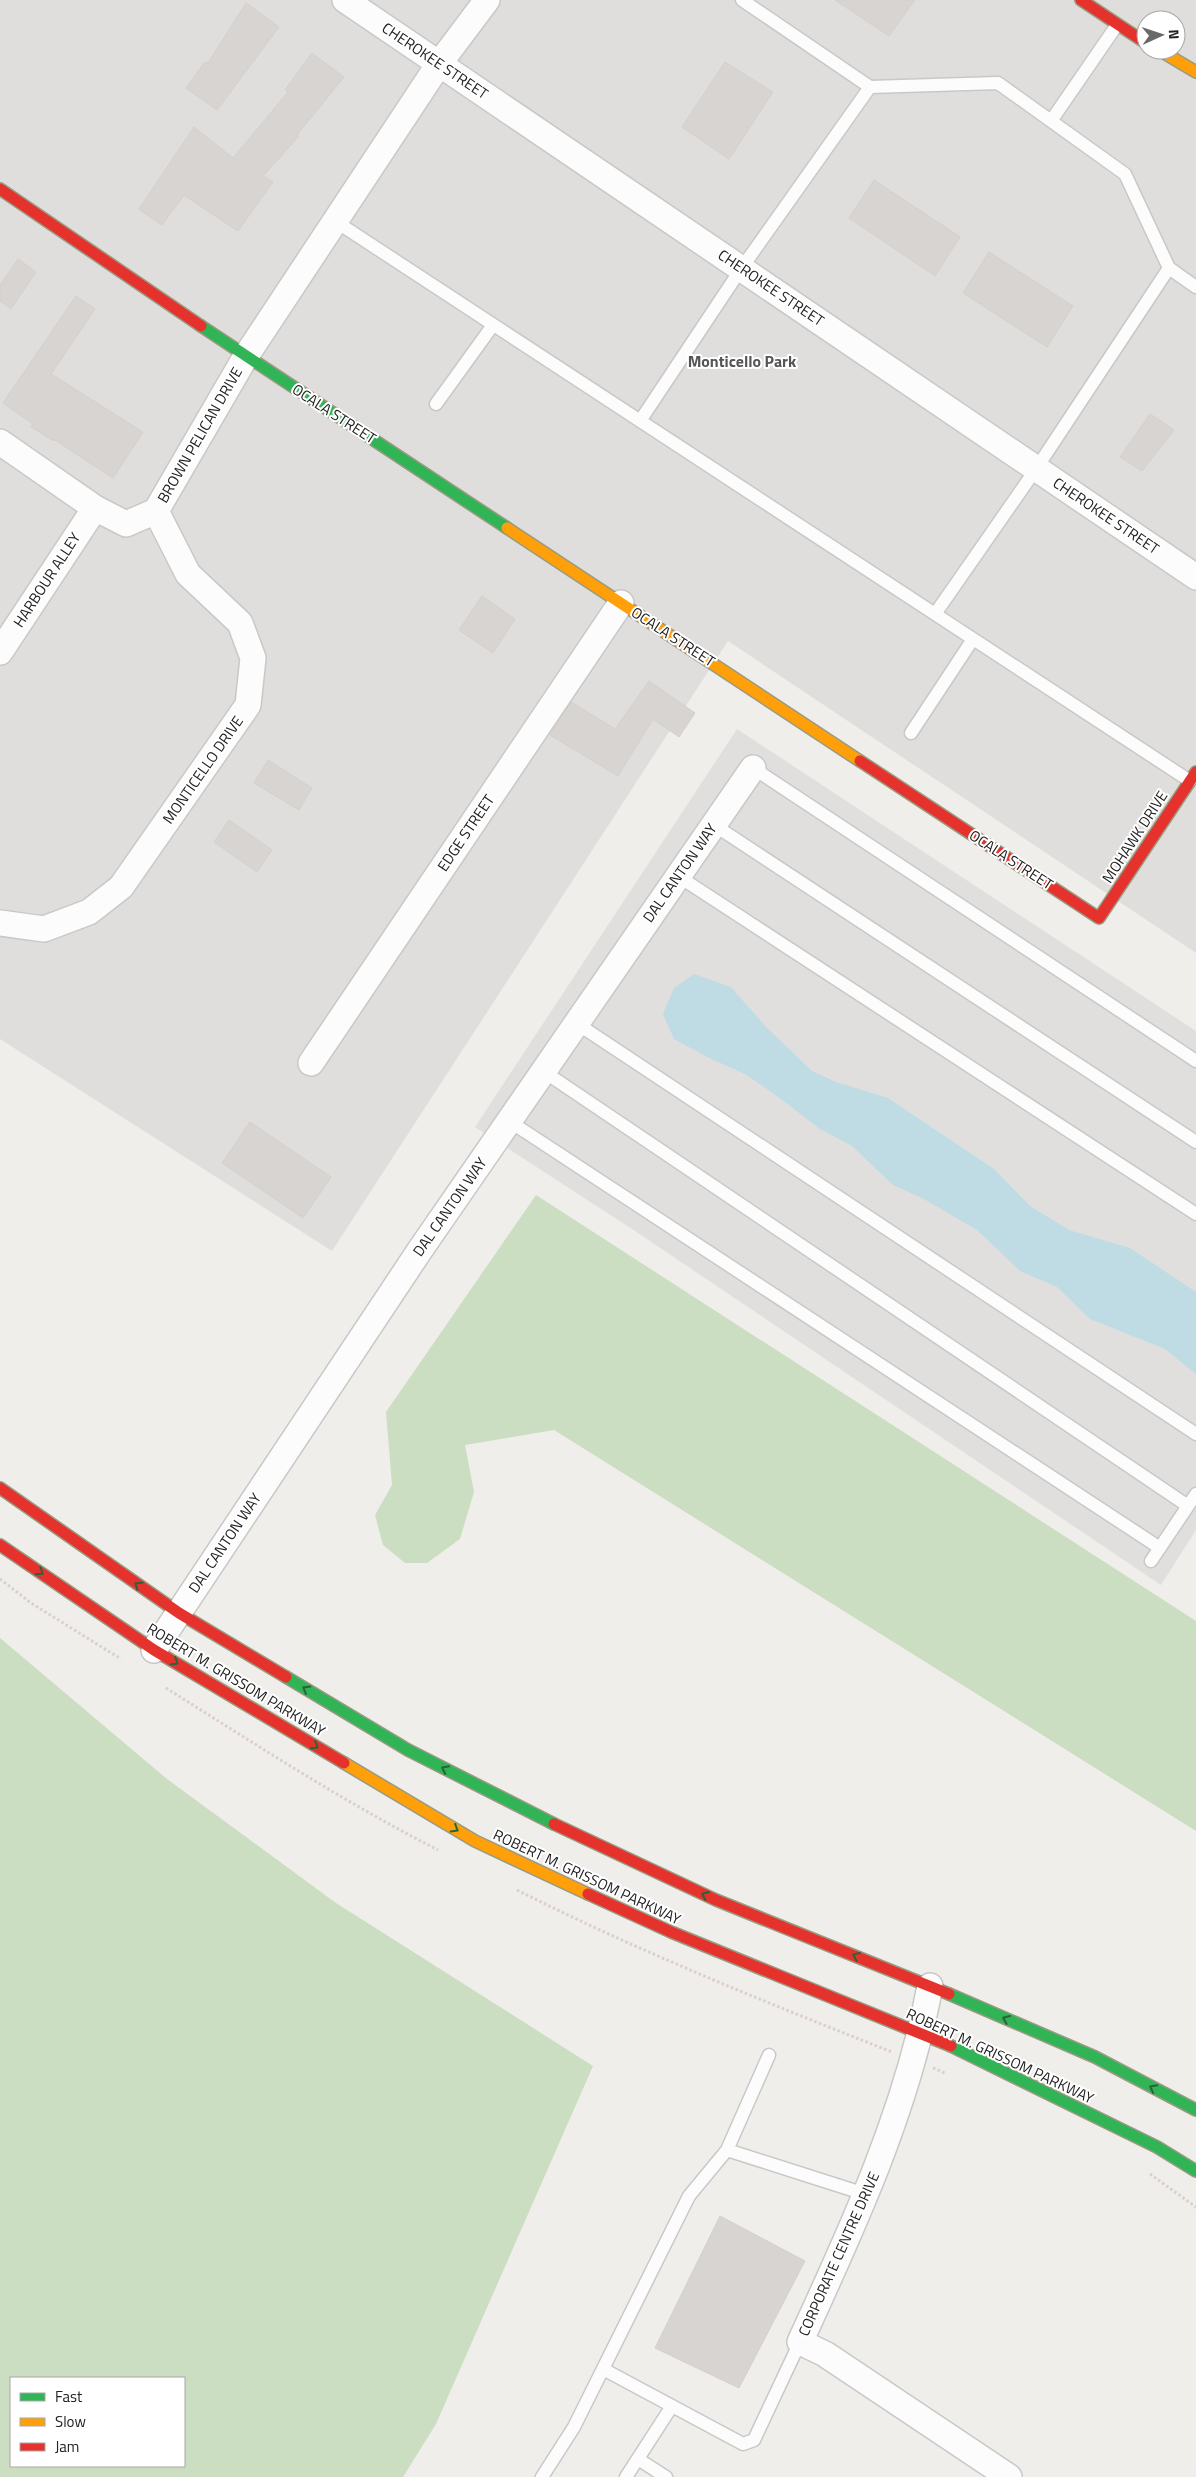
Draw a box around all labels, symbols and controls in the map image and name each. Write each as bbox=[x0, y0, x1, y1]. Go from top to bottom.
north arrow bbox=[1136, 10, 1186, 60]
street label: CHEROKEE STREET bbox=[377, 16, 493, 105]
text: N bbox=[1164, 29, 1185, 40]
street label: CHEROKEE STREET bbox=[713, 243, 829, 332]
district label: Monticello Park bbox=[688, 349, 797, 373]
street label: BROWN PELICAN DRIVE bbox=[151, 363, 248, 507]
street label: OCALA STREET bbox=[288, 378, 381, 449]
street label: CHEROKEE STREET bbox=[1048, 471, 1164, 560]
street label: HARBOUR ALLEY bbox=[7, 528, 86, 632]
street label: OCALA STREET bbox=[627, 601, 720, 672]
street label: MONTICELLO DRIVE bbox=[157, 711, 249, 829]
street label: MOHAWK DRIVE bbox=[1096, 786, 1173, 887]
street label: EDGE STREET bbox=[431, 789, 500, 876]
street label: DAL CANTON WAY bbox=[637, 818, 722, 927]
street label: OCALA STREET bbox=[965, 824, 1058, 895]
street label: DAL CANTON WAY bbox=[407, 1152, 492, 1261]
street label: DAL CANTON WAY bbox=[183, 1488, 267, 1597]
one-way arrow bbox=[35, 1566, 44, 1575]
one-way arrow bbox=[135, 1582, 144, 1591]
street label: ROBERT M. GRISSOM PARKWAY bbox=[143, 1617, 330, 1742]
one-way arrow bbox=[170, 1656, 179, 1666]
one-way arrow bbox=[302, 1685, 311, 1695]
one-way arrow bbox=[310, 1739, 319, 1749]
one-way arrow bbox=[441, 1765, 450, 1775]
one-way arrow bbox=[449, 1822, 458, 1832]
street label: ROBERT M. GRISSOM PARKWAY bbox=[490, 1823, 685, 1930]
one-way arrow bbox=[701, 1891, 710, 1901]
one-way arrow bbox=[852, 1952, 861, 1962]
street label: ROBERT M. GRISSOM PARKWAY bbox=[903, 2002, 1098, 2109]
one-way arrow bbox=[1002, 2014, 1011, 2025]
one-way arrow bbox=[1149, 2084, 1158, 2094]
street label: CORPORATE CENTRE DRIVE bbox=[792, 2168, 885, 2340]
legend bbox=[10, 2377, 185, 2467]
text: Fast bbox=[55, 2385, 83, 2408]
text: Slow bbox=[55, 2410, 86, 2433]
text: Jam bbox=[55, 2435, 79, 2458]

